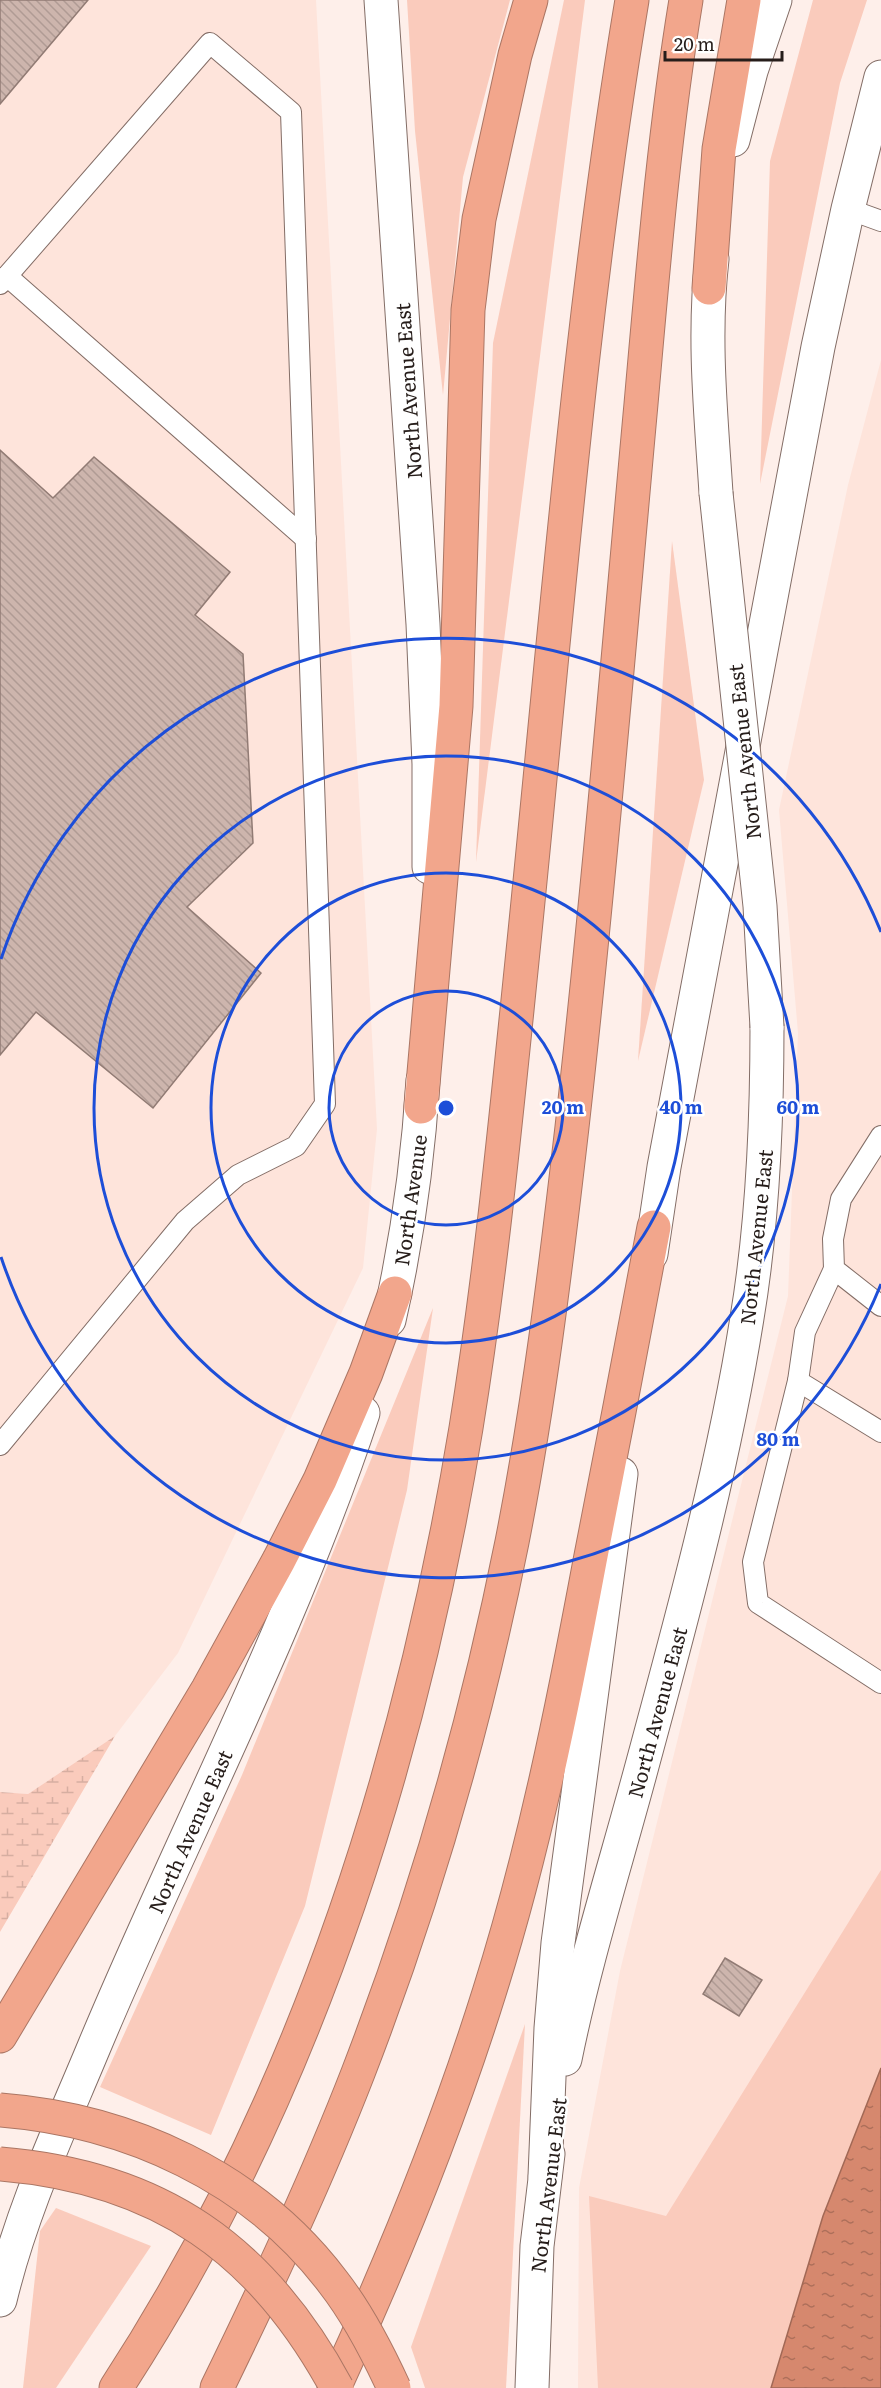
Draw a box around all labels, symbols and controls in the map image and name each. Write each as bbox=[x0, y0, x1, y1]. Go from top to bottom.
scale bar bbox=[665, 24, 782, 62]
text: 20 m bbox=[674, 30, 715, 57]
street label: North Avenue East bbox=[386, 302, 428, 480]
street label: North Avenue East bbox=[719, 663, 767, 841]
text: 20 m bbox=[542, 1093, 584, 1120]
text: 40 m bbox=[659, 1093, 703, 1120]
text: 60 m bbox=[776, 1093, 820, 1120]
centre of rings bbox=[436, 1098, 456, 1118]
street label: North Avenue bbox=[385, 1132, 433, 1268]
street label: North Avenue East bbox=[731, 1148, 779, 1326]
text: 80 m bbox=[756, 1425, 800, 1452]
street label: North Avenue East bbox=[619, 1623, 693, 1801]
street label: North Avenue East bbox=[139, 1744, 239, 1918]
street label: North Avenue East bbox=[521, 2096, 573, 2274]

